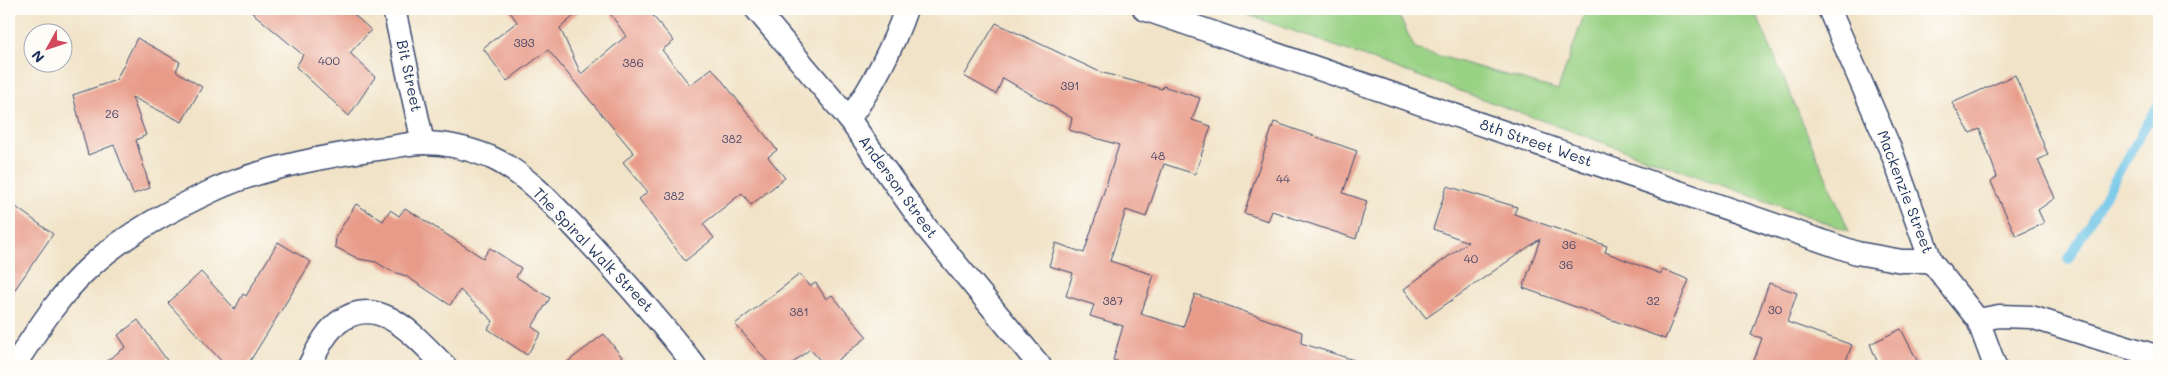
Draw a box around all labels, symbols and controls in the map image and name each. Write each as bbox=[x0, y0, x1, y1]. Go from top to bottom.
north arrow bbox=[22, 22, 72, 72]
house number: 393 bbox=[513, 34, 535, 50]
street label: Bit Street bbox=[393, 38, 427, 114]
text: N bbox=[27, 46, 48, 67]
house number: 400 bbox=[318, 52, 341, 68]
house number: 386 bbox=[622, 54, 644, 70]
house number: 391 bbox=[1060, 77, 1080, 93]
house number: 26 bbox=[105, 105, 119, 121]
street label: 8th Street West bbox=[1477, 113, 1595, 171]
street label: Mackenzie Street bbox=[1873, 127, 1939, 256]
house number: 382 bbox=[722, 130, 742, 146]
street label: Anderson Street bbox=[855, 131, 943, 242]
house number: 48 bbox=[1151, 147, 1165, 163]
house number: 44 bbox=[1276, 170, 1290, 186]
street label: The Spiral Walk Street bbox=[529, 183, 658, 316]
house number: 382 bbox=[664, 187, 684, 203]
house number: 36 bbox=[1562, 236, 1576, 252]
house number: 40 bbox=[1464, 250, 1479, 266]
house number: 36 bbox=[1559, 256, 1573, 272]
house number: 387 bbox=[1103, 292, 1124, 308]
house number: 32 bbox=[1646, 292, 1660, 308]
house number: 30 bbox=[1768, 301, 1783, 317]
house number: 381 bbox=[789, 303, 809, 319]

